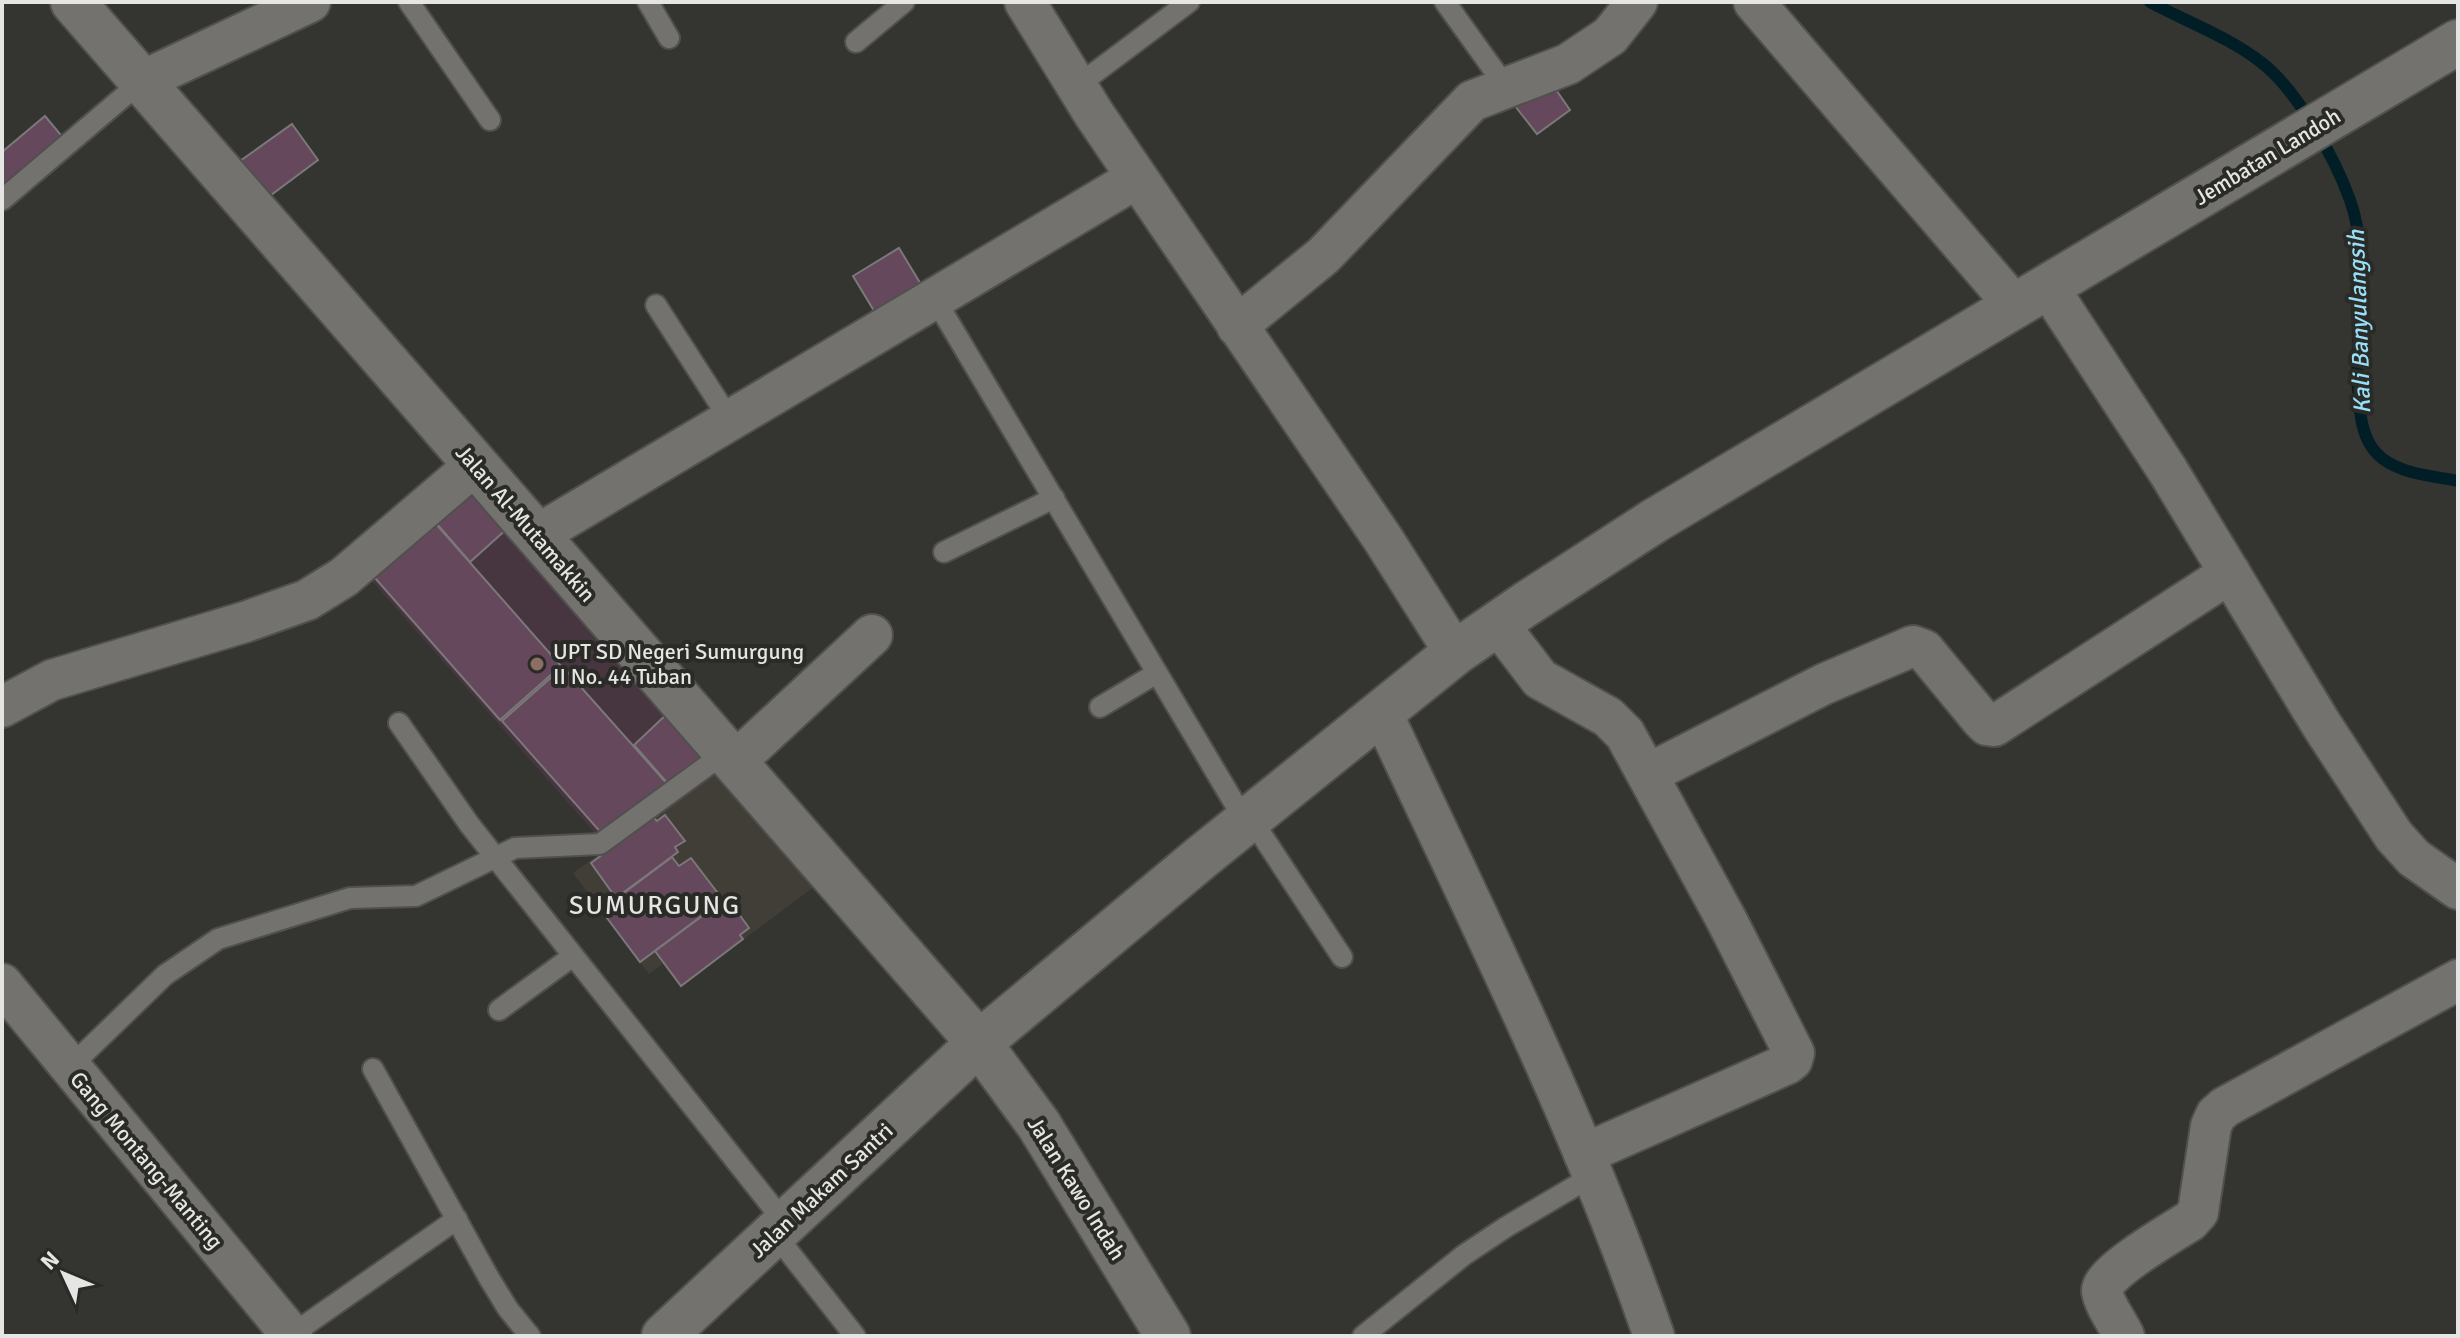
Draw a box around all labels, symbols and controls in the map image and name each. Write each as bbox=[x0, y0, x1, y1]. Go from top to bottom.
street label: Jembatan Landoh bbox=[2189, 102, 2345, 211]
water label: Kali Banyulangsih bbox=[2341, 229, 2377, 414]
street label: Jalan Al-Mutamakkin bbox=[450, 439, 601, 607]
place label: UPT SD Negeri Sumurgung II No. 44 Tuban bbox=[553, 638, 804, 690]
marker: UPT SD Negeri Sumurgung II No. 44 Tuban bbox=[528, 655, 546, 673]
district label: SUMURGUNG bbox=[569, 890, 741, 922]
street label: Gang Montang-Manting bbox=[64, 1066, 229, 1255]
street label: Jalan Kawo Indah bbox=[1022, 1112, 1131, 1265]
street label: Jalan Makam Santri bbox=[744, 1117, 899, 1264]
north arrow bbox=[24, 1234, 104, 1314]
text: N bbox=[35, 1246, 65, 1275]

